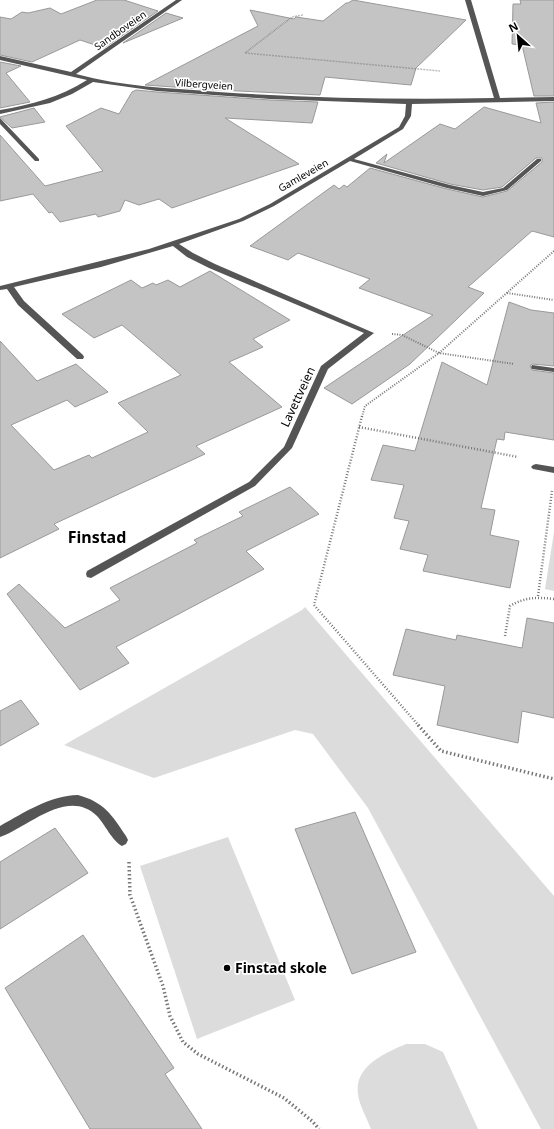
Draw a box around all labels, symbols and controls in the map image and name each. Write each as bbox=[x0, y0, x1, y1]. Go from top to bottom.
street label: Sandboveien bbox=[91, 7, 149, 53]
north arrow bbox=[498, 16, 538, 56]
text: N bbox=[506, 18, 521, 35]
street label: Vilbergveien bbox=[174, 75, 234, 93]
street label: Gamleveien bbox=[276, 155, 330, 195]
street label: Lavettveien bbox=[276, 364, 319, 430]
district label: Finstad bbox=[68, 526, 126, 548]
place label: Finstad skole bbox=[235, 958, 327, 977]
marker: Finstad skole bbox=[222, 963, 232, 973]

